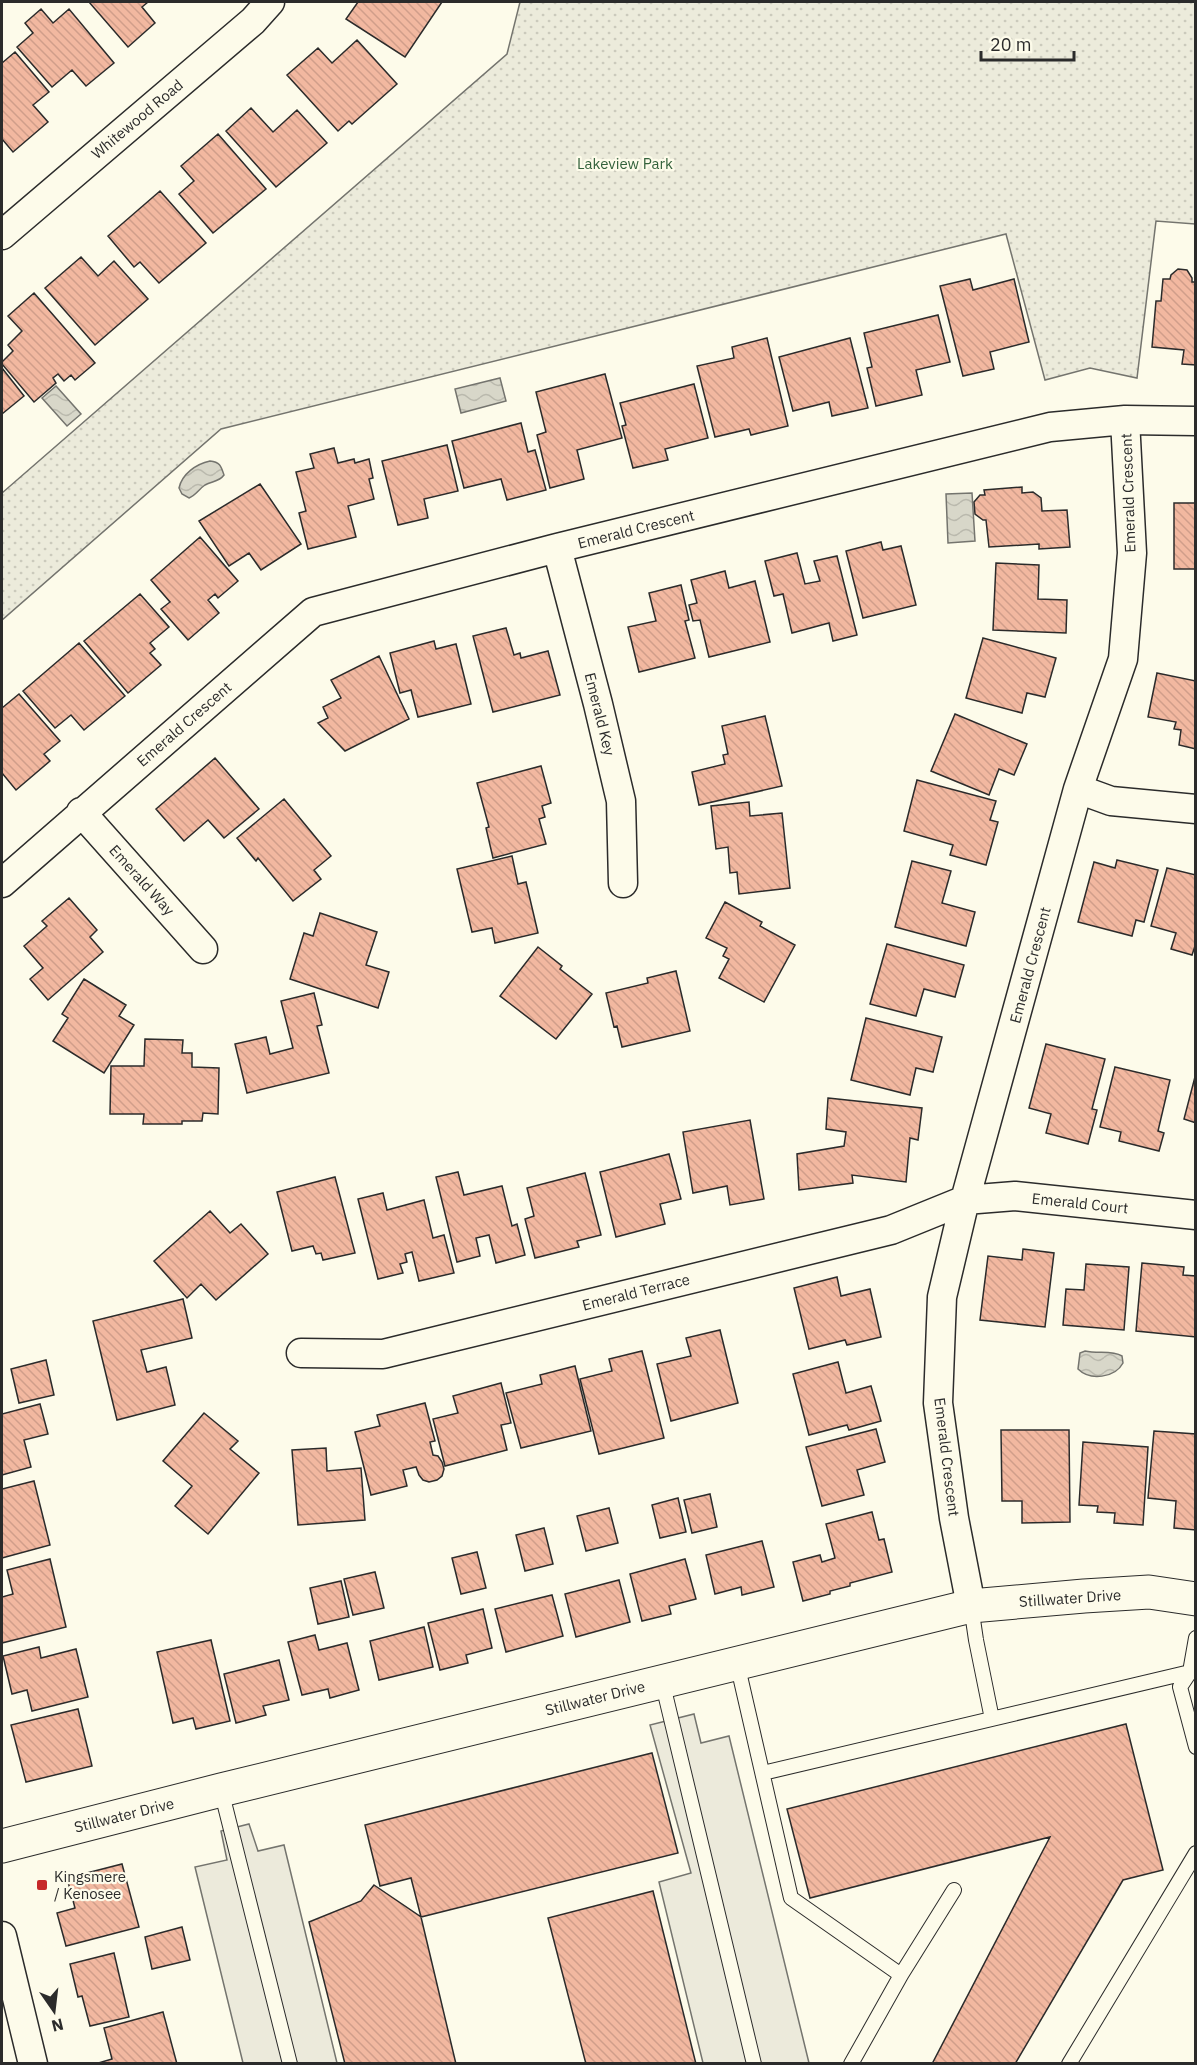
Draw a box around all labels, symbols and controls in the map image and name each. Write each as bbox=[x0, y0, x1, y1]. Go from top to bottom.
scale bar bbox=[981, 24, 1074, 62]
text: 20 m bbox=[990, 33, 1032, 56]
street label: Whitewood Road bbox=[87, 75, 187, 163]
park label: Lakeview Park bbox=[577, 154, 673, 173]
street label: Emerald Crescent bbox=[1116, 433, 1140, 553]
street label: Emerald Crescent bbox=[576, 505, 696, 553]
street label: Emerald Key bbox=[581, 671, 620, 758]
street label: Emerald Crescent bbox=[133, 678, 235, 770]
street label: Emerald Way bbox=[105, 841, 179, 920]
street label: Emerald Crescent bbox=[1005, 905, 1055, 1025]
street label: Emerald Court bbox=[1031, 1188, 1129, 1218]
street label: Emerald Terrace bbox=[580, 1269, 692, 1315]
street label: Emerald Crescent bbox=[930, 1396, 964, 1518]
street label: Stillwater Drive bbox=[1018, 1585, 1122, 1611]
street label: Stillwater Drive bbox=[543, 1676, 647, 1720]
street label: Stillwater Drive bbox=[72, 1793, 176, 1837]
place label: Kingsmere / Kenosee bbox=[54, 1867, 126, 1903]
marker: Kingsmere / Kenosee bbox=[35, 1878, 49, 1892]
north arrow bbox=[24, 1981, 84, 2041]
text: N bbox=[50, 2014, 66, 2037]

